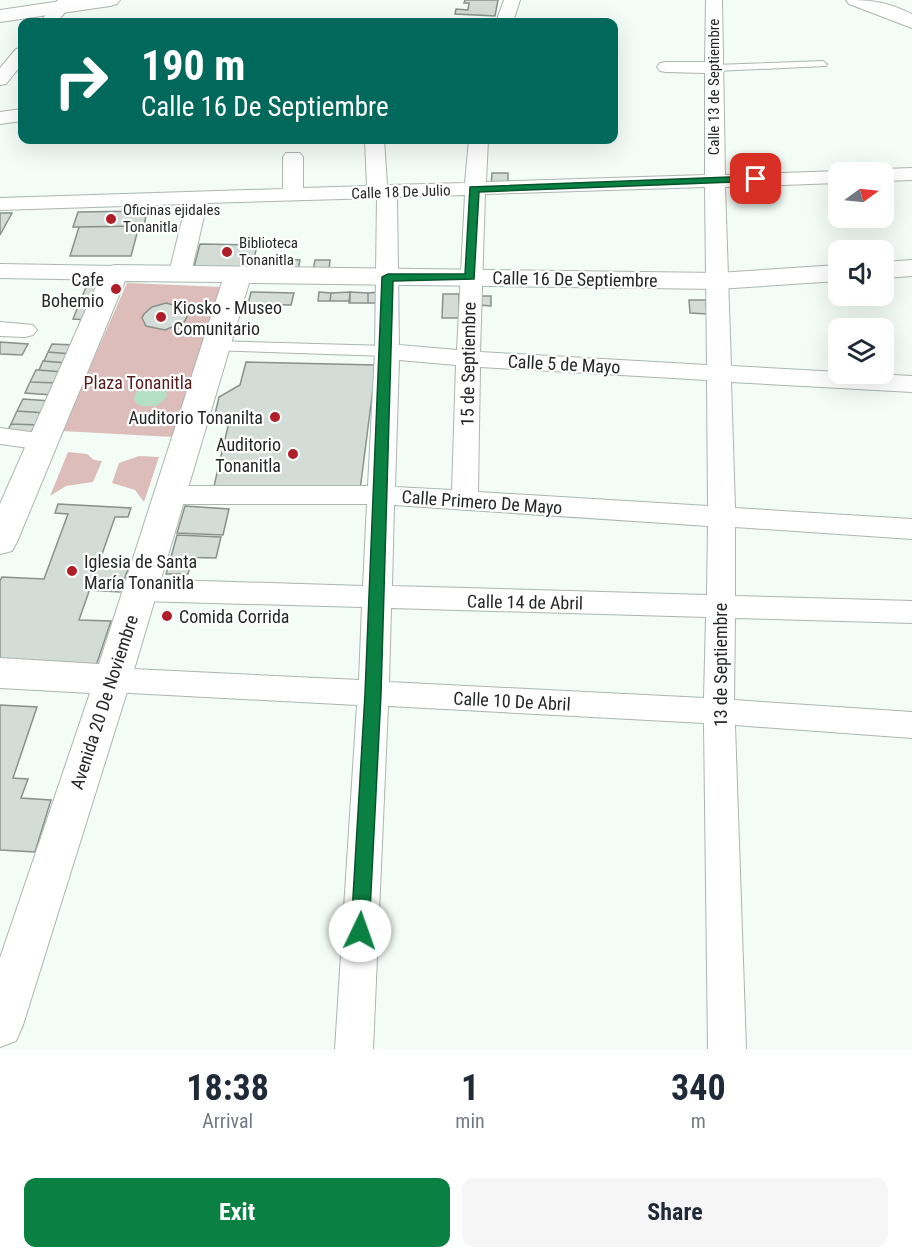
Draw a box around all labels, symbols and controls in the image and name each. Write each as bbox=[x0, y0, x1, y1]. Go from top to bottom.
street label: Calle 13 de Septiembre bbox=[705, 19, 723, 155]
text: 190 m bbox=[141, 41, 246, 90]
icon: right bbox=[42, 42, 120, 120]
text: Calle 16 De Septiembre bbox=[141, 91, 389, 123]
pin bbox=[730, 153, 781, 204]
icon: arrive bbox=[739, 162, 772, 195]
north arrow bbox=[828, 162, 894, 228]
map controls bbox=[828, 162, 894, 384]
street label: Calle 18 De Julio bbox=[351, 181, 451, 203]
place label: Oficinas ejidales Tonanitla bbox=[123, 201, 220, 236]
marker: Oficinas ejidales Tonanitla bbox=[104, 212, 118, 226]
place label: Biblioteca Tonanitla bbox=[239, 234, 298, 269]
button: sound bbox=[828, 240, 894, 306]
marker: Biblioteca Tonanitla bbox=[220, 245, 234, 259]
street label: Calle 16 De Septiembre bbox=[492, 267, 658, 291]
place label: Cafe Bohemio bbox=[41, 269, 104, 311]
marker: Cafe Bohemio bbox=[109, 282, 123, 296]
place label: Kiosko - Museo Comunitario bbox=[173, 297, 282, 339]
street label: 15 de Septiembre bbox=[456, 302, 480, 426]
marker: Kiosko - Museo Comunitario bbox=[154, 310, 168, 324]
button: layers bbox=[828, 318, 894, 384]
street label: Calle 5 de Mayo bbox=[507, 351, 621, 377]
park label: Plaza Tonanitla bbox=[84, 372, 192, 393]
place label: Auditorio Tonanilta bbox=[129, 407, 263, 428]
marker: Auditorio Tonanilta bbox=[268, 410, 282, 424]
place label: Auditorio Tonanitla bbox=[215, 434, 281, 476]
marker: Auditorio Tonanitla bbox=[286, 447, 300, 461]
street label: Calle Primero De Mayo bbox=[401, 486, 563, 518]
place label: Iglesia de Santa María Tonanitla bbox=[84, 551, 197, 593]
marker: Iglesia de Santa María Tonanitla bbox=[65, 564, 79, 578]
street label: Calle 14 de Abril bbox=[467, 590, 583, 614]
street label: 13 de Septiembre bbox=[710, 603, 731, 727]
place label: Comida Corrida bbox=[179, 606, 290, 627]
marker: Comida Corrida bbox=[160, 609, 174, 623]
street label: Avenida 20 De Noviembre bbox=[66, 612, 142, 792]
street label: Calle 10 De Abril bbox=[453, 687, 571, 715]
position arrow bbox=[328, 899, 392, 963]
text: 18:38 bbox=[186, 1067, 269, 1109]
text: 1 bbox=[461, 1067, 479, 1109]
text: 340 bbox=[671, 1067, 726, 1109]
text: Arrival bbox=[202, 1109, 253, 1133]
text: min bbox=[455, 1109, 485, 1133]
text: m bbox=[691, 1109, 706, 1133]
button: Exit bbox=[24, 1178, 450, 1247]
button: Share bbox=[462, 1178, 888, 1247]

